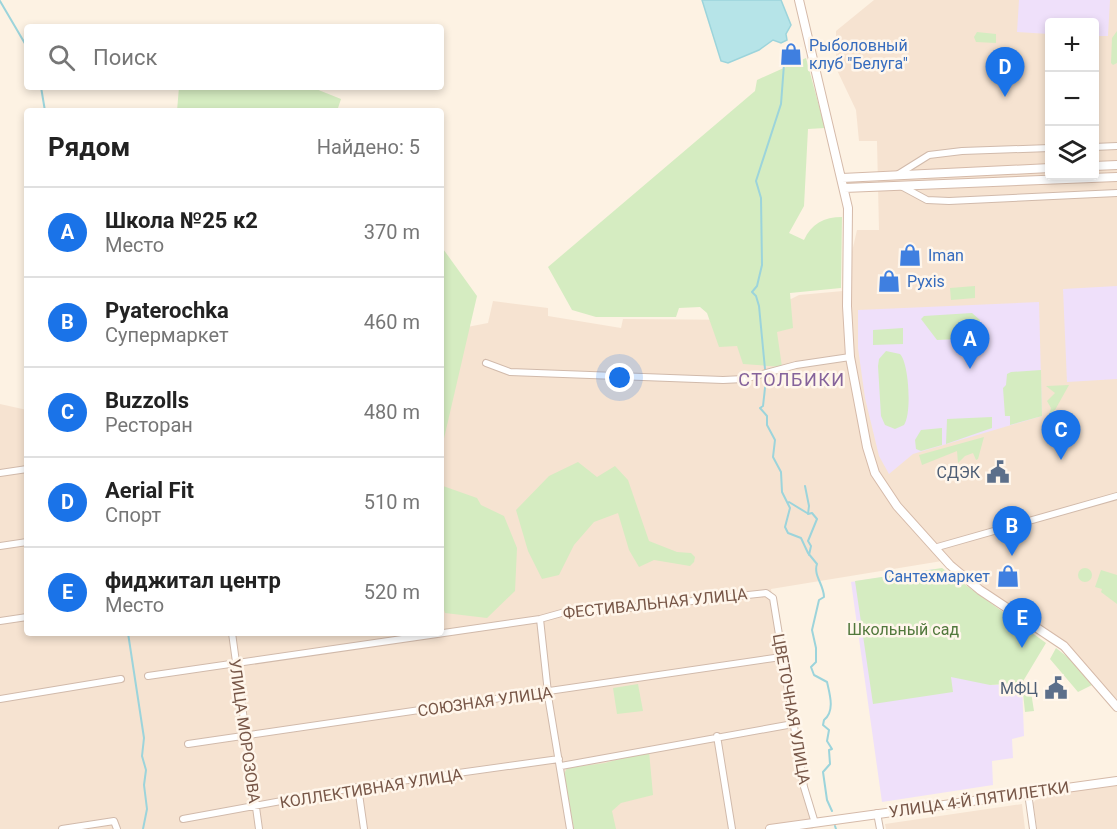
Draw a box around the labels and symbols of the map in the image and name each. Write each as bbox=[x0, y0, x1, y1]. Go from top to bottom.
place label: Рыболовный клуб "Белуга" bbox=[809, 36, 908, 73]
shop icon: Рыболовный клуб "Белуга" bbox=[778, 41, 804, 67]
pin: D bbox=[986, 48, 1024, 97]
shop icon: Iman bbox=[897, 242, 923, 268]
place label: Iman bbox=[928, 246, 964, 265]
shop icon: Pyxis bbox=[876, 268, 902, 294]
place label: Pyxis bbox=[907, 272, 945, 291]
pin: A bbox=[950, 320, 990, 369]
your location bbox=[605, 363, 634, 392]
district label: СТОЛБИКИ bbox=[738, 369, 846, 390]
pin: C bbox=[1042, 410, 1080, 460]
public building icon: СДЭК bbox=[985, 459, 1011, 485]
place label: СДЭК bbox=[936, 463, 981, 482]
pin: B bbox=[992, 506, 1032, 556]
shop icon: Сантехмаркет bbox=[995, 563, 1021, 589]
place label: Сантехмаркет bbox=[884, 567, 990, 586]
street label: ФЕСТИВАЛЬНАЯ УЛИЦА bbox=[562, 584, 749, 623]
pin: E bbox=[1002, 598, 1042, 648]
park label: Школьный сад bbox=[847, 620, 959, 639]
street label: ЦВЕТОЧНАЯ УЛИЦА bbox=[769, 632, 814, 787]
street label: УЛИЦА МОРОЗОВА bbox=[225, 658, 264, 805]
public building icon: МФЦ bbox=[1043, 675, 1069, 701]
place label: МФЦ bbox=[1000, 679, 1038, 698]
street label: СОЮЗНАЯ УЛИЦА bbox=[416, 683, 554, 720]
street label: КОЛЛЕКТИВНАЯ УЛИЦА bbox=[278, 765, 464, 812]
street label: УЛИЦА 4-Й ПЯТИЛЕТКИ bbox=[888, 777, 1070, 822]

